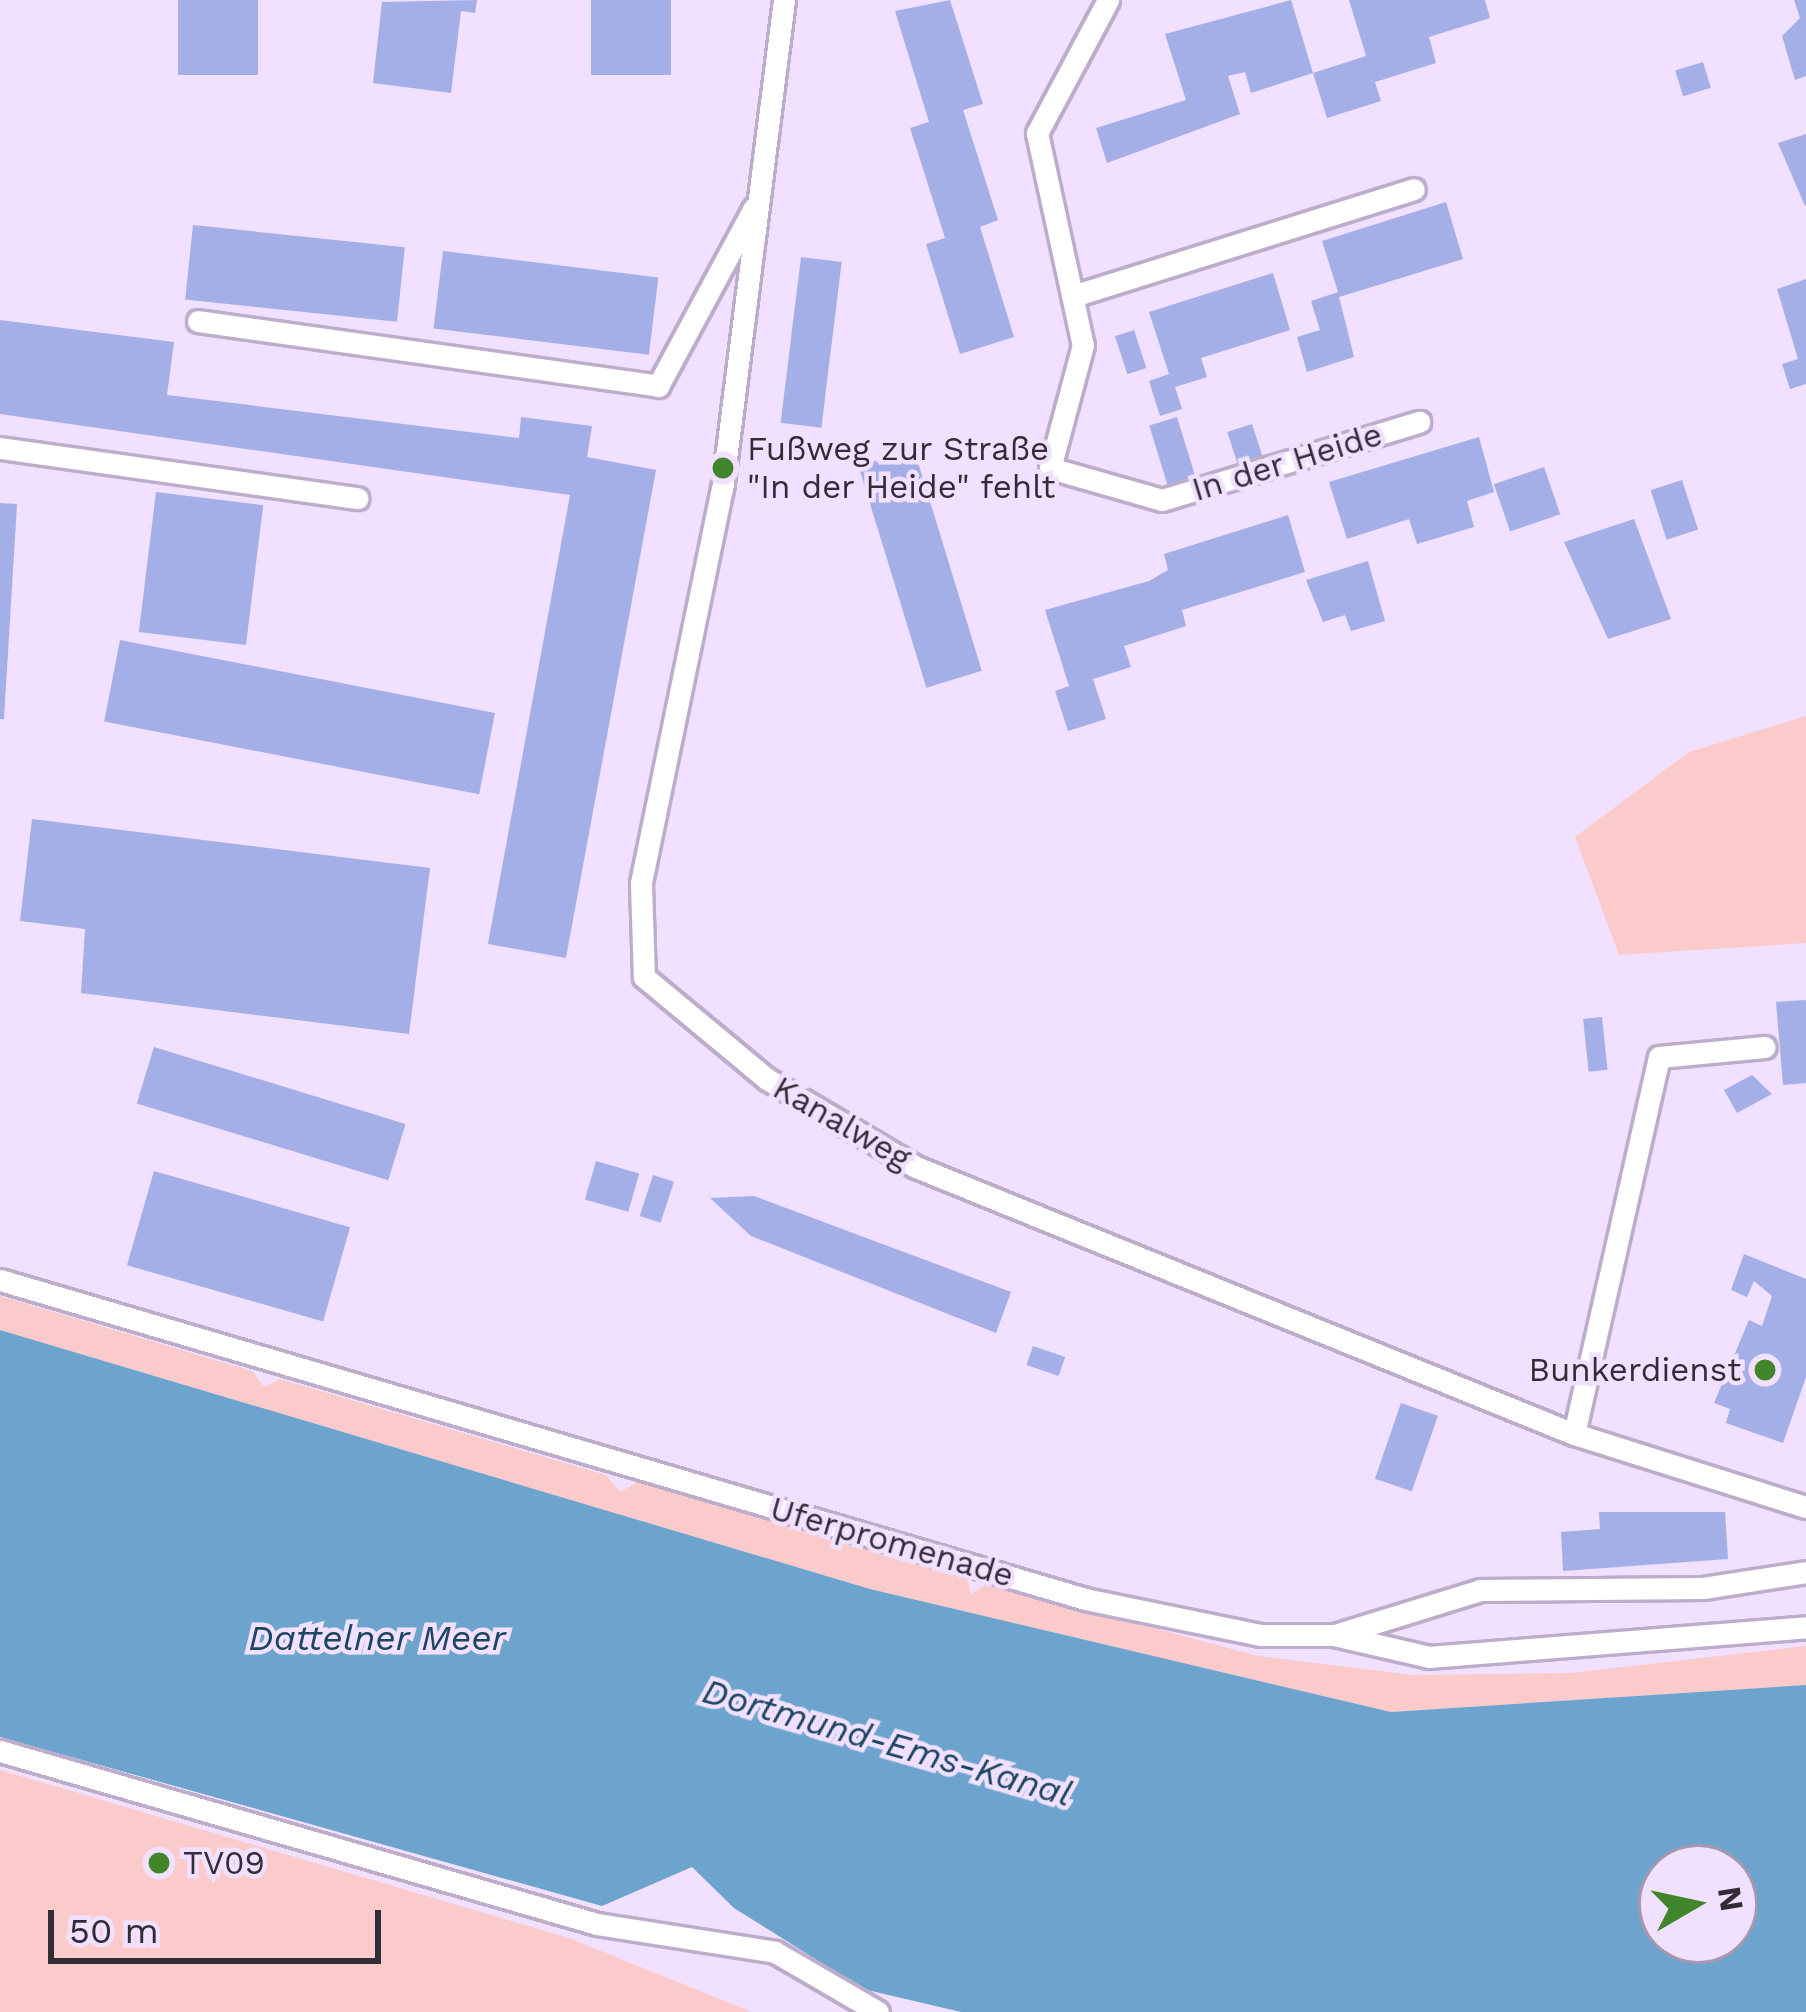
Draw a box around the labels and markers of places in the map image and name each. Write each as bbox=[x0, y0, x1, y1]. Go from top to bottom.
place label: Fußweg zur Straße "In der Heide" fehlt bbox=[747, 429, 1057, 507]
marker: Fußweg zur Straße "In der Heide" fehlt bbox=[710, 455, 736, 481]
place label: Bunkerdienst bbox=[1528, 1350, 1741, 1390]
marker: Bunkerdienst bbox=[1752, 1357, 1778, 1383]
place label: TV09 bbox=[183, 1843, 265, 1883]
marker: TV09 bbox=[146, 1850, 172, 1876]

